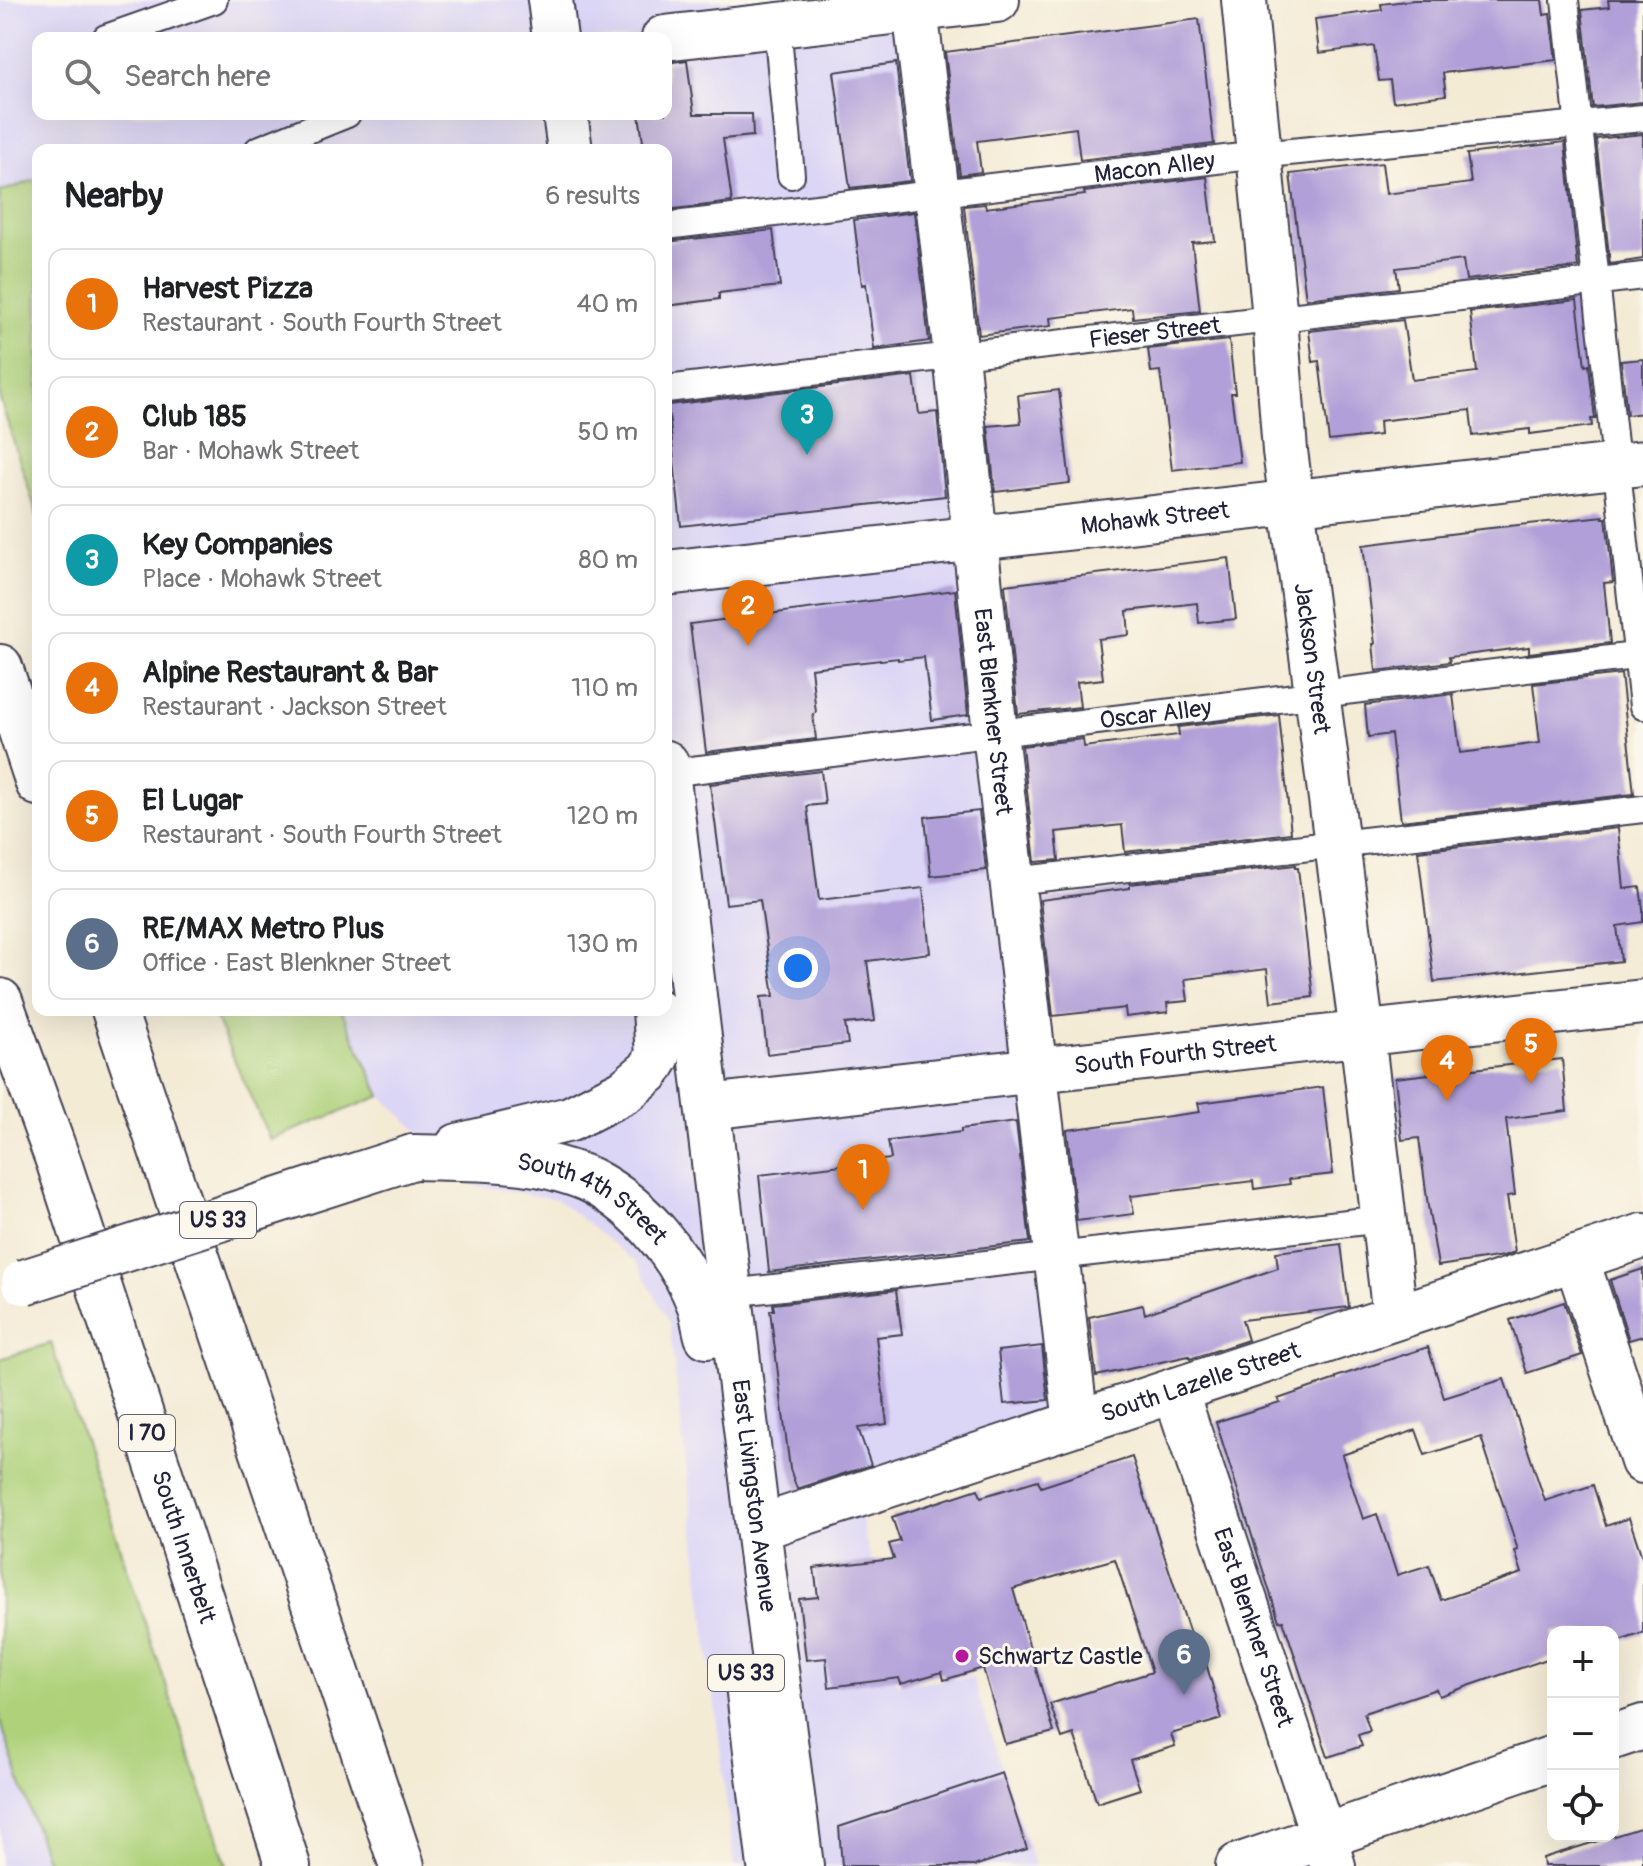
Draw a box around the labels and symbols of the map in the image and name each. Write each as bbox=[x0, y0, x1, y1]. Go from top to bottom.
street label: Macon Alley bbox=[1093, 146, 1216, 189]
street label: Fieser Street bbox=[1087, 310, 1222, 354]
pin: 3 bbox=[781, 389, 833, 455]
street label: Mohawk Street bbox=[1079, 495, 1231, 541]
pin: 2 bbox=[722, 580, 774, 646]
street label: Jackson Street bbox=[1288, 581, 1337, 736]
street label: East Blenkner Street bbox=[968, 607, 1019, 817]
street label: Oscar Alley bbox=[1098, 693, 1213, 735]
your location bbox=[778, 948, 818, 988]
pin: 5 bbox=[1505, 1018, 1557, 1084]
street label: South Fourth Street bbox=[1072, 1029, 1278, 1080]
pin: 4 bbox=[1421, 1035, 1473, 1101]
pin: 1 bbox=[837, 1144, 889, 1210]
street label: South 4th Street bbox=[516, 1147, 674, 1250]
road number: US 33 bbox=[180, 1202, 256, 1238]
street label: South Lazelle Street bbox=[1097, 1336, 1304, 1428]
street label: East Livingston Avenue bbox=[726, 1378, 783, 1614]
road number: I 70 bbox=[119, 1415, 175, 1451]
street label: South Innerbelt bbox=[146, 1467, 222, 1627]
street label: East Blenkner Street bbox=[1207, 1524, 1300, 1731]
pin: 6 bbox=[1158, 1629, 1210, 1695]
place label: Schwartz Castle bbox=[978, 1642, 1143, 1671]
marker: Schwartz Castle bbox=[953, 1647, 971, 1665]
road number: US 33 bbox=[708, 1655, 784, 1691]

